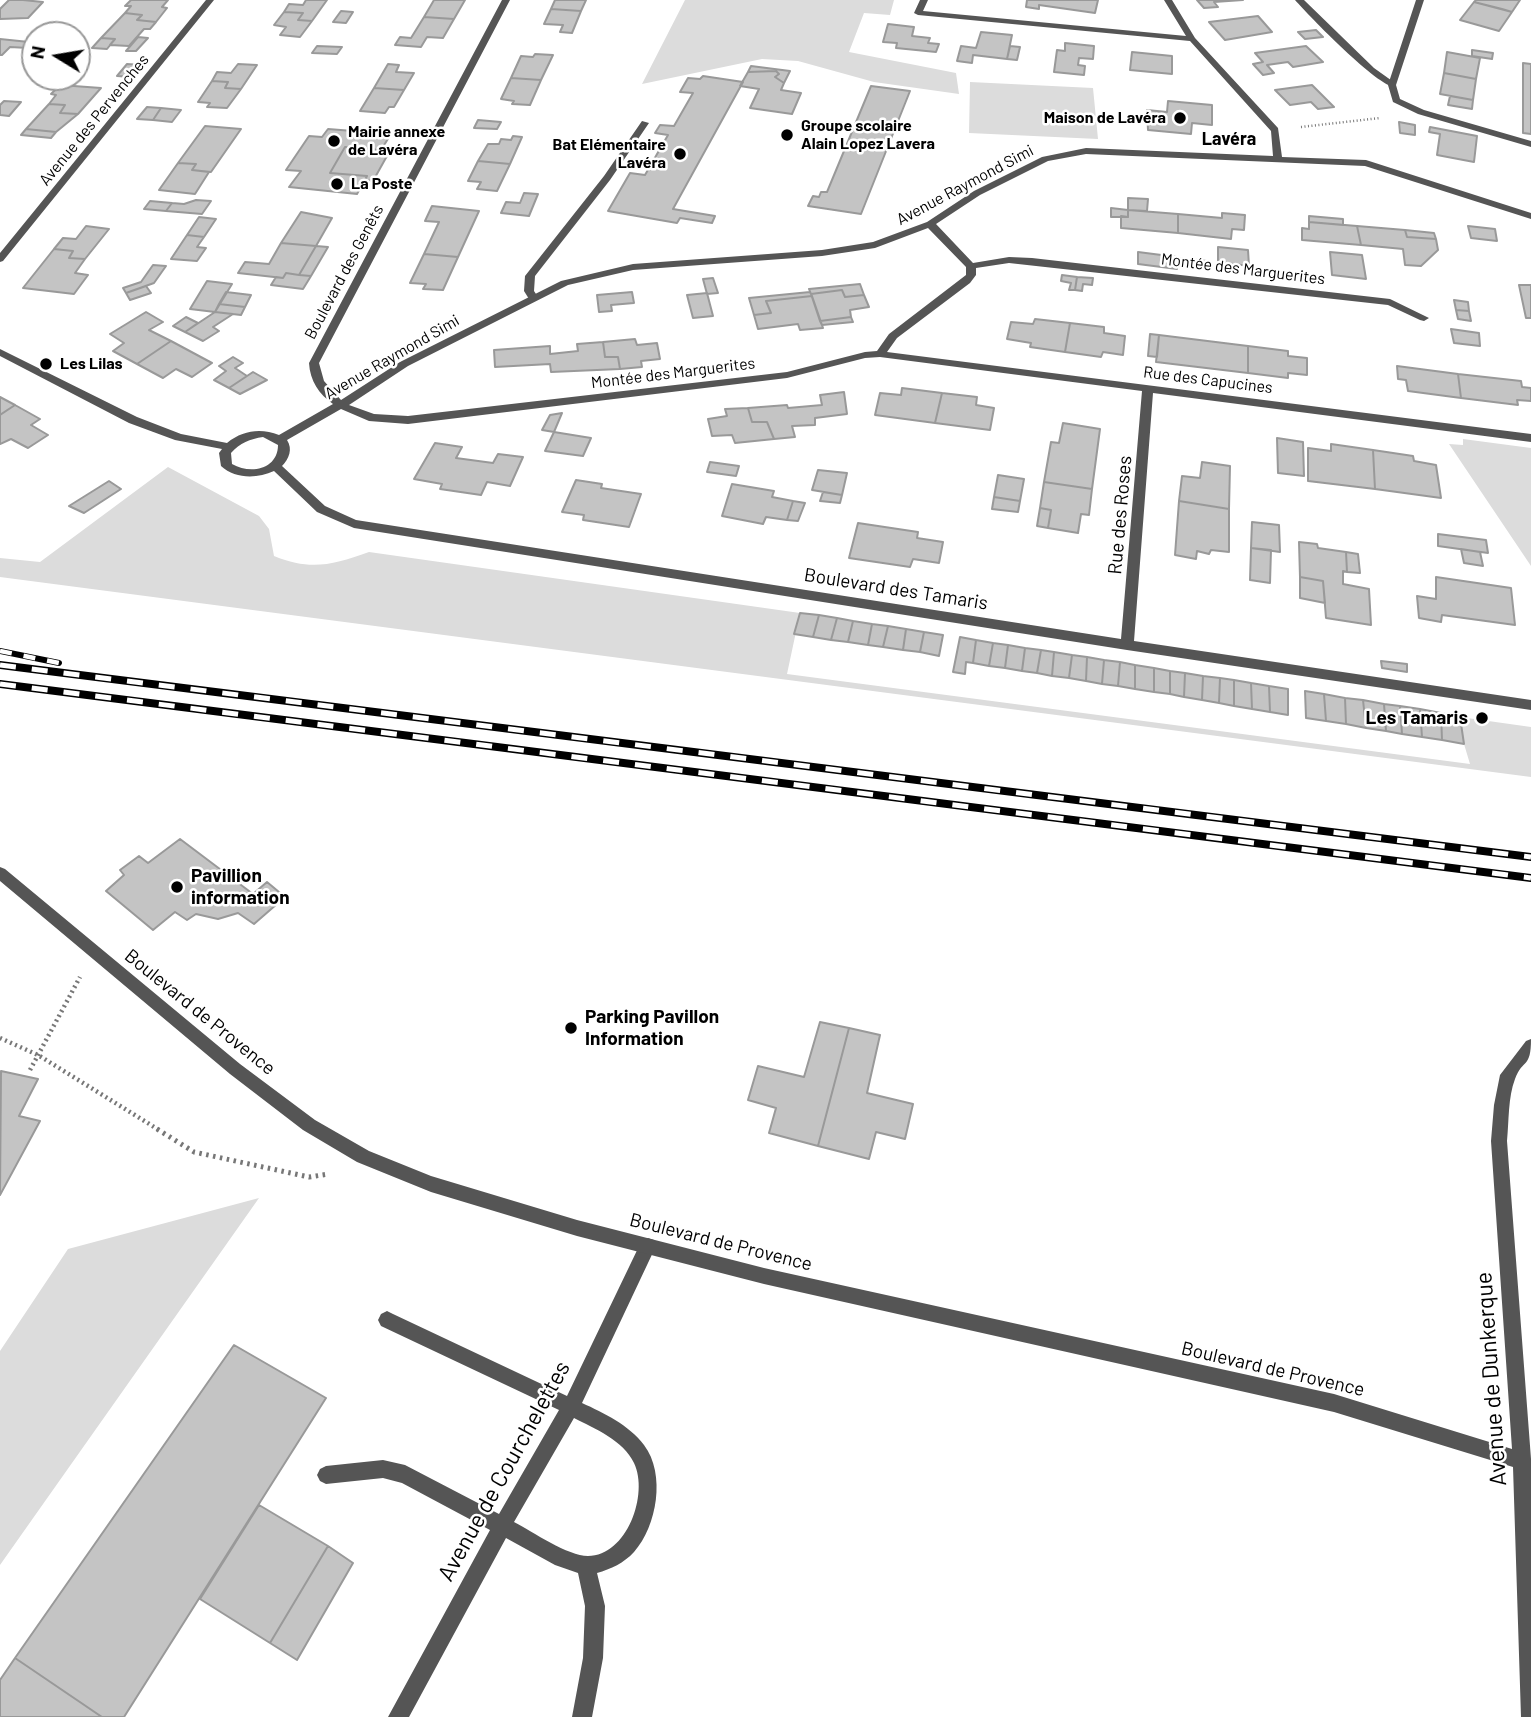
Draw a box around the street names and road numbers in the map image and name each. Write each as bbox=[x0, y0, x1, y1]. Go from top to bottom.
street label: Avenue des Pervenches bbox=[35, 50, 153, 190]
street label: Avenue Raymond Simi bbox=[893, 141, 1037, 229]
street label: Boulevard des Genêts bbox=[300, 202, 388, 342]
street label: Montée des Marguerites bbox=[1160, 249, 1326, 289]
street label: Avenue Raymond Simi bbox=[321, 311, 463, 403]
street label: Montée des Marguerites bbox=[590, 353, 756, 393]
street label: Rue des Capucines bbox=[1142, 363, 1274, 397]
street label: Rue des Roses bbox=[1103, 455, 1137, 575]
street label: Boulevard des Tamaris bbox=[802, 563, 990, 615]
street label: Boulevard de Provence bbox=[120, 944, 280, 1080]
street label: Boulevard de Provence bbox=[627, 1208, 815, 1276]
street label: Avenue de Dunkerque bbox=[1470, 1271, 1512, 1487]
street label: Boulevard de Provence bbox=[1179, 1337, 1367, 1401]
street label: Avenue de Courchelettes bbox=[432, 1356, 576, 1586]

